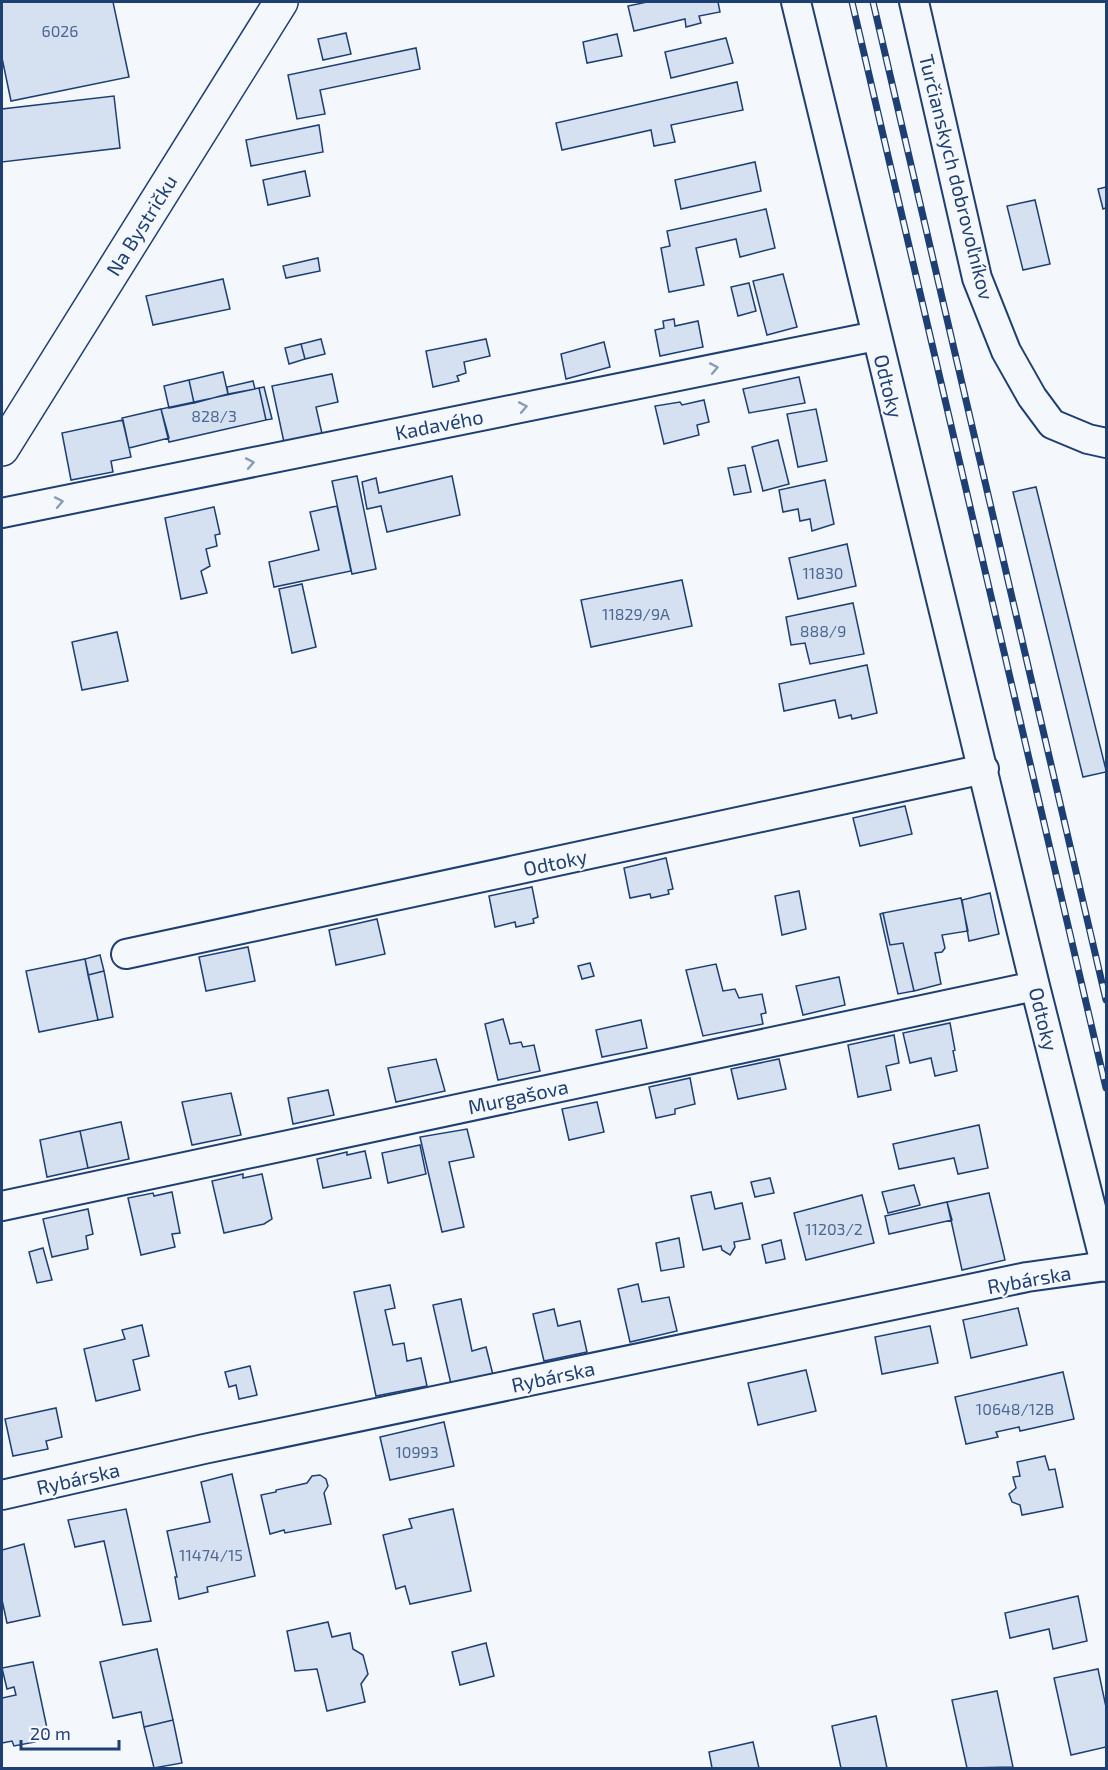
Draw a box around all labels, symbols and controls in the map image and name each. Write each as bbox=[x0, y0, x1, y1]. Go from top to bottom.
house number: 6026 bbox=[42, 21, 78, 40]
street label: Turčianskych dobrovoľníkov bbox=[915, 52, 999, 303]
street label: Na Bystričku bbox=[100, 170, 182, 280]
street label: Odtoky bbox=[870, 352, 909, 421]
one-way arrow bbox=[709, 363, 719, 376]
one-way arrow bbox=[518, 401, 528, 414]
street label: Kadavého bbox=[393, 404, 485, 444]
house number: 828/3 bbox=[191, 406, 237, 425]
one-way arrow bbox=[245, 457, 255, 470]
one-way arrow bbox=[54, 496, 64, 509]
house number: 11830 bbox=[803, 563, 844, 582]
house number: 11829/9A bbox=[602, 604, 670, 623]
house number: 888/9 bbox=[800, 621, 846, 640]
street label: Odtoky bbox=[521, 843, 589, 880]
street label: Odtoky bbox=[1025, 985, 1064, 1054]
street label: Murgašova bbox=[466, 1074, 570, 1118]
house number: 11203/2 bbox=[805, 1219, 863, 1238]
street label: Rybárska bbox=[985, 1260, 1073, 1298]
street label: Rybárska bbox=[509, 1355, 597, 1397]
house number: 10648/12B bbox=[976, 1399, 1054, 1418]
house number: 10993 bbox=[395, 1442, 439, 1461]
street label: Rybárska bbox=[34, 1457, 122, 1499]
house number: 11474/15 bbox=[179, 1545, 243, 1564]
scale bar bbox=[21, 1713, 118, 1751]
text: 20 m bbox=[30, 1722, 71, 1744]

